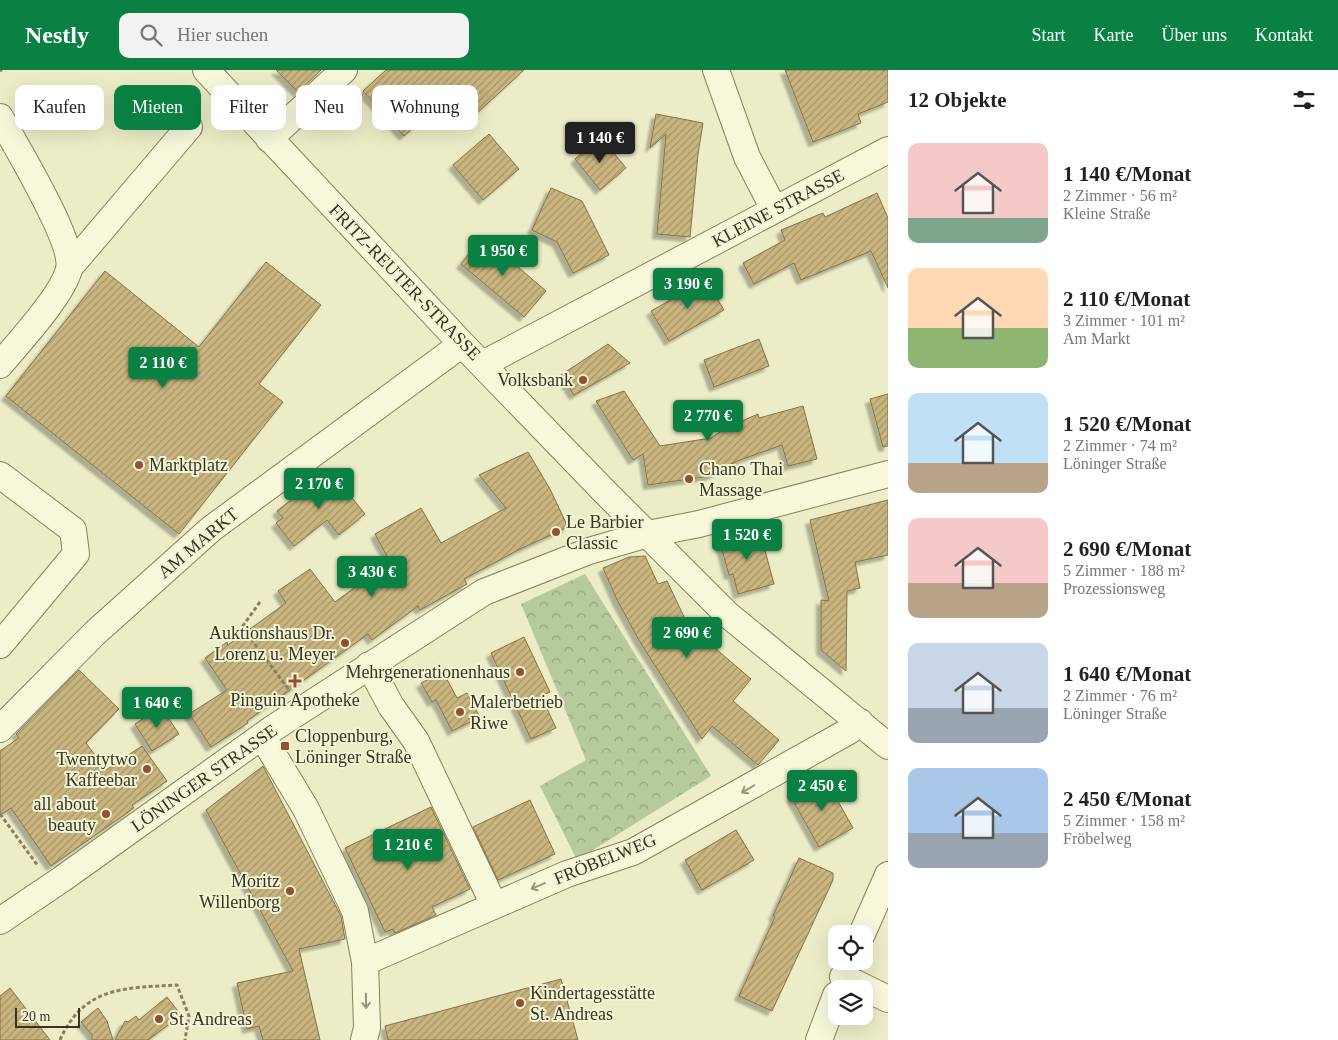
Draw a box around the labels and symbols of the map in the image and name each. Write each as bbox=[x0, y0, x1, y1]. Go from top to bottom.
pin: 1 140 € bbox=[554, 122, 646, 164]
street label: KLEINE STRASSE bbox=[709, 165, 847, 251]
street label: FRITZ-REUTER-STRASSE bbox=[325, 200, 485, 364]
pin: 1 950 € bbox=[457, 234, 549, 277]
pin: 3 190 € bbox=[642, 268, 734, 310]
pin: 2 110 € bbox=[117, 346, 209, 389]
place label: Volksbank bbox=[497, 370, 573, 390]
marker: Volksbank bbox=[577, 374, 589, 386]
pin: 2 770 € bbox=[662, 400, 754, 442]
place label: Marktplatz bbox=[149, 455, 228, 475]
marker: Marktplatz bbox=[133, 459, 145, 471]
place label: Chano Thai Massage bbox=[699, 459, 783, 500]
pin: 2 170 € bbox=[273, 468, 365, 510]
marker: Chano Thai Massage bbox=[683, 473, 695, 485]
street label: AM MARKT bbox=[154, 504, 242, 582]
place label: Le Barbier Classic bbox=[566, 512, 643, 553]
pin: 1 520 € bbox=[701, 518, 793, 561]
marker: Le Barbier Classic bbox=[550, 526, 562, 538]
pin: 3 430 € bbox=[326, 556, 418, 598]
pin: 2 690 € bbox=[641, 616, 733, 659]
place label: Auktionshaus Dr. Lorenz u. Meyer bbox=[209, 623, 335, 664]
marker: Auktionshaus Dr. Lorenz u. Meyer bbox=[339, 637, 351, 649]
place label: Mehrgenerationenhaus bbox=[345, 662, 510, 682]
marker: Mehrgenerationenhaus bbox=[514, 666, 526, 678]
marker: Pinguin Apotheke bbox=[289, 675, 301, 687]
pin: 1 640 € bbox=[111, 686, 203, 729]
place label: Pinguin Apotheke bbox=[230, 690, 360, 710]
place label: Malerbetrieb Riwe bbox=[470, 692, 563, 733]
marker: Malerbetrieb Riwe bbox=[454, 706, 466, 718]
street label: LÖNINGER STRASSE bbox=[127, 720, 281, 836]
place label: Cloppenburg, Löninger Straße bbox=[295, 726, 411, 767]
marker: Cloppenburg, Löninger Straße bbox=[279, 740, 291, 752]
place label: Twentytwo Kaffeebar bbox=[56, 749, 137, 790]
marker: Twentytwo Kaffeebar bbox=[141, 763, 153, 775]
pin: 2 450 € bbox=[776, 770, 868, 812]
one-way arrow bbox=[741, 784, 755, 794]
place label: all about beauty bbox=[34, 794, 96, 835]
marker: all about beauty bbox=[100, 808, 112, 820]
pin: 1 210 € bbox=[362, 828, 454, 871]
street label: FRÖBELWEG bbox=[551, 829, 659, 889]
place label: Moritz Willenborg bbox=[199, 871, 280, 912]
one-way arrow bbox=[531, 882, 546, 892]
marker: Moritz Willenborg bbox=[284, 885, 296, 897]
place label: Kindertagesstätte St. Andreas bbox=[530, 983, 655, 1024]
one-way arrow bbox=[361, 993, 371, 1009]
marker: Kindertagesstätte St. Andreas bbox=[514, 997, 526, 1009]
scale bar bbox=[15, 1005, 80, 1028]
place label: St. Andreas bbox=[169, 1009, 252, 1029]
marker: St. Andreas bbox=[153, 1013, 165, 1025]

